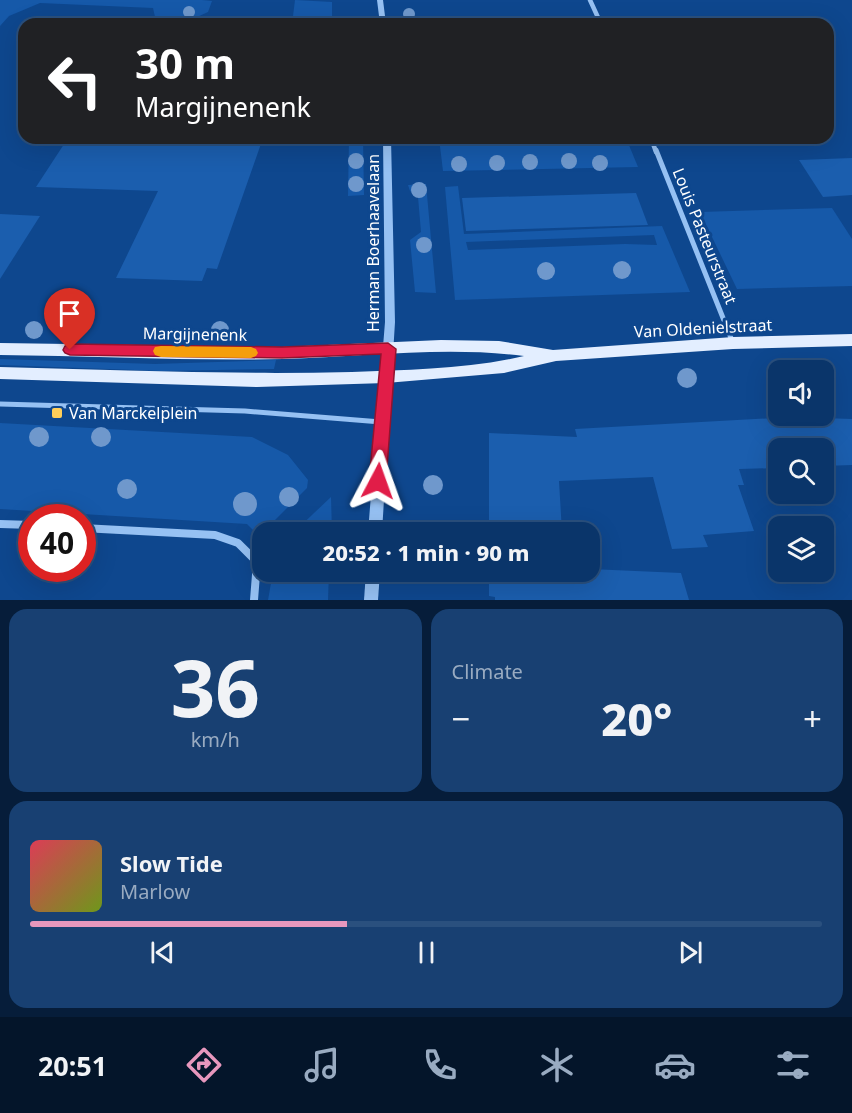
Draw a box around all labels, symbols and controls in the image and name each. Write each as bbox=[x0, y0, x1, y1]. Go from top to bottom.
text: 30 m bbox=[135, 34, 235, 91]
icon: left bbox=[36, 42, 114, 120]
text: Margijnenenk bbox=[135, 88, 311, 125]
street label: Herman Boerhaavelaan bbox=[362, 154, 384, 332]
street label: Louis Pasteurstraat bbox=[668, 165, 742, 308]
pin bbox=[44, 288, 95, 350]
icon: arrive bbox=[53, 297, 86, 330]
street label: Van Oldenielstraat bbox=[633, 313, 773, 343]
street label: Margijnenenk bbox=[143, 322, 248, 346]
map controls bbox=[768, 360, 834, 582]
button: sound bbox=[768, 360, 834, 426]
place label: Van Marckelplein bbox=[69, 402, 197, 424]
marker: Van Marckelplein bbox=[50, 406, 64, 420]
button: search bbox=[768, 438, 834, 504]
position arrow bbox=[346, 449, 410, 513]
speed limit sign: 40 bbox=[18, 504, 96, 582]
button: layers bbox=[768, 516, 834, 582]
text: 20:52 · 1 min · 90 m bbox=[323, 537, 529, 567]
text: 36 bbox=[171, 634, 260, 740]
text: Climate bbox=[452, 658, 523, 685]
text: 20° bbox=[601, 688, 672, 749]
text: − bbox=[452, 696, 470, 741]
text: + bbox=[803, 696, 822, 741]
text: km/h bbox=[191, 726, 240, 753]
text: Slow Tide bbox=[120, 848, 223, 878]
text: Marlow bbox=[120, 878, 190, 905]
icon: previous bbox=[146, 936, 179, 969]
icon: pause bbox=[410, 936, 443, 969]
icon: next bbox=[674, 936, 707, 969]
icon: directions bbox=[183, 1044, 225, 1086]
icon: music bbox=[301, 1044, 343, 1086]
icon: phone bbox=[419, 1044, 461, 1086]
icon: climate bbox=[536, 1044, 578, 1086]
icon: car bbox=[654, 1044, 696, 1086]
icon: filters bbox=[772, 1044, 814, 1086]
text: 20:51 bbox=[38, 1047, 107, 1084]

